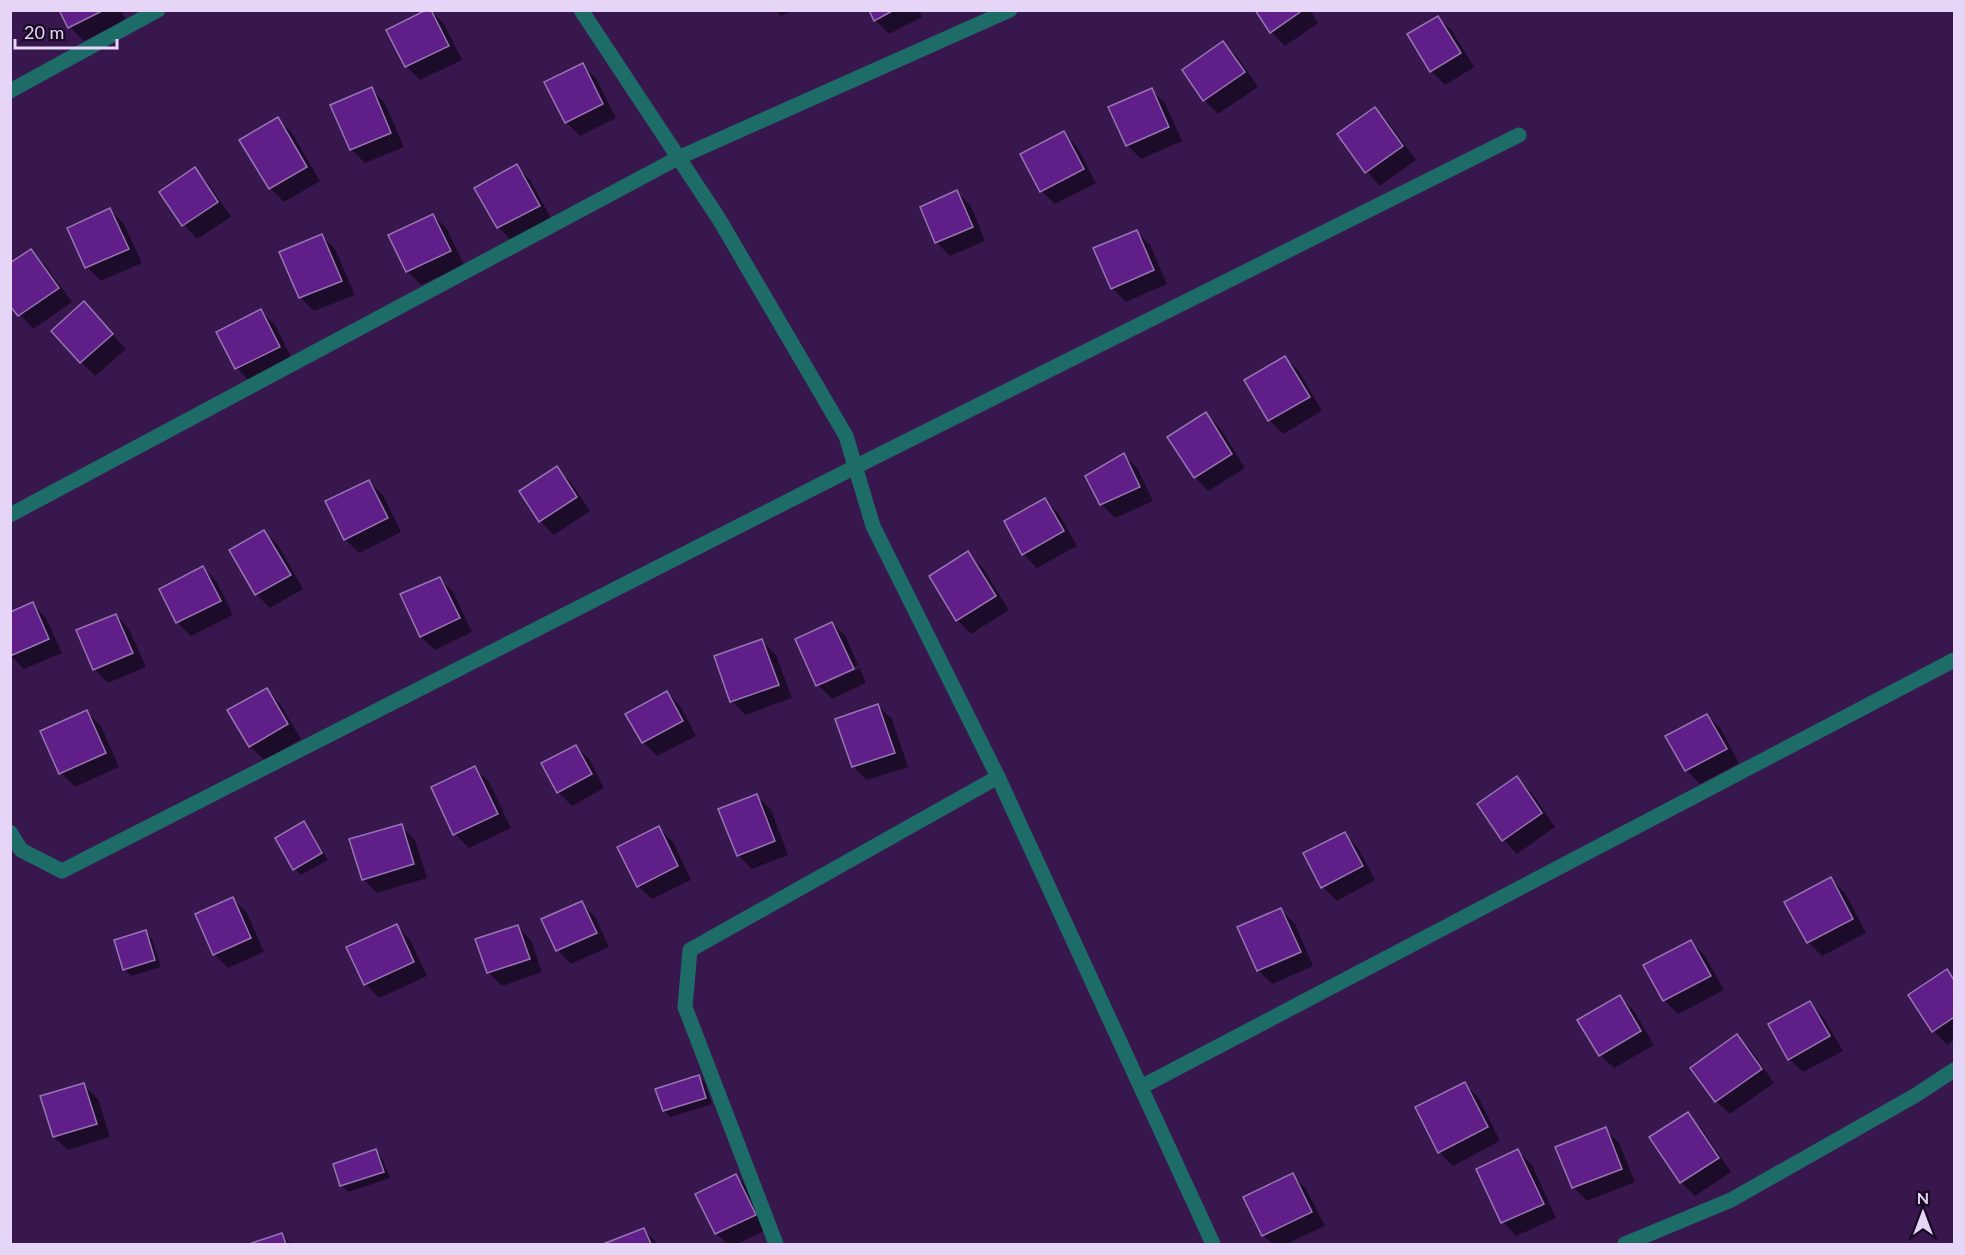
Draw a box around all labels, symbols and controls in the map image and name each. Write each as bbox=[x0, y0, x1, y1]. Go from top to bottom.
scale bar bbox=[15, 12, 117, 50]
text: 20 m bbox=[24, 21, 64, 43]
north arrow bbox=[1893, 1183, 1953, 1243]
text: N bbox=[1917, 1188, 1929, 1207]

